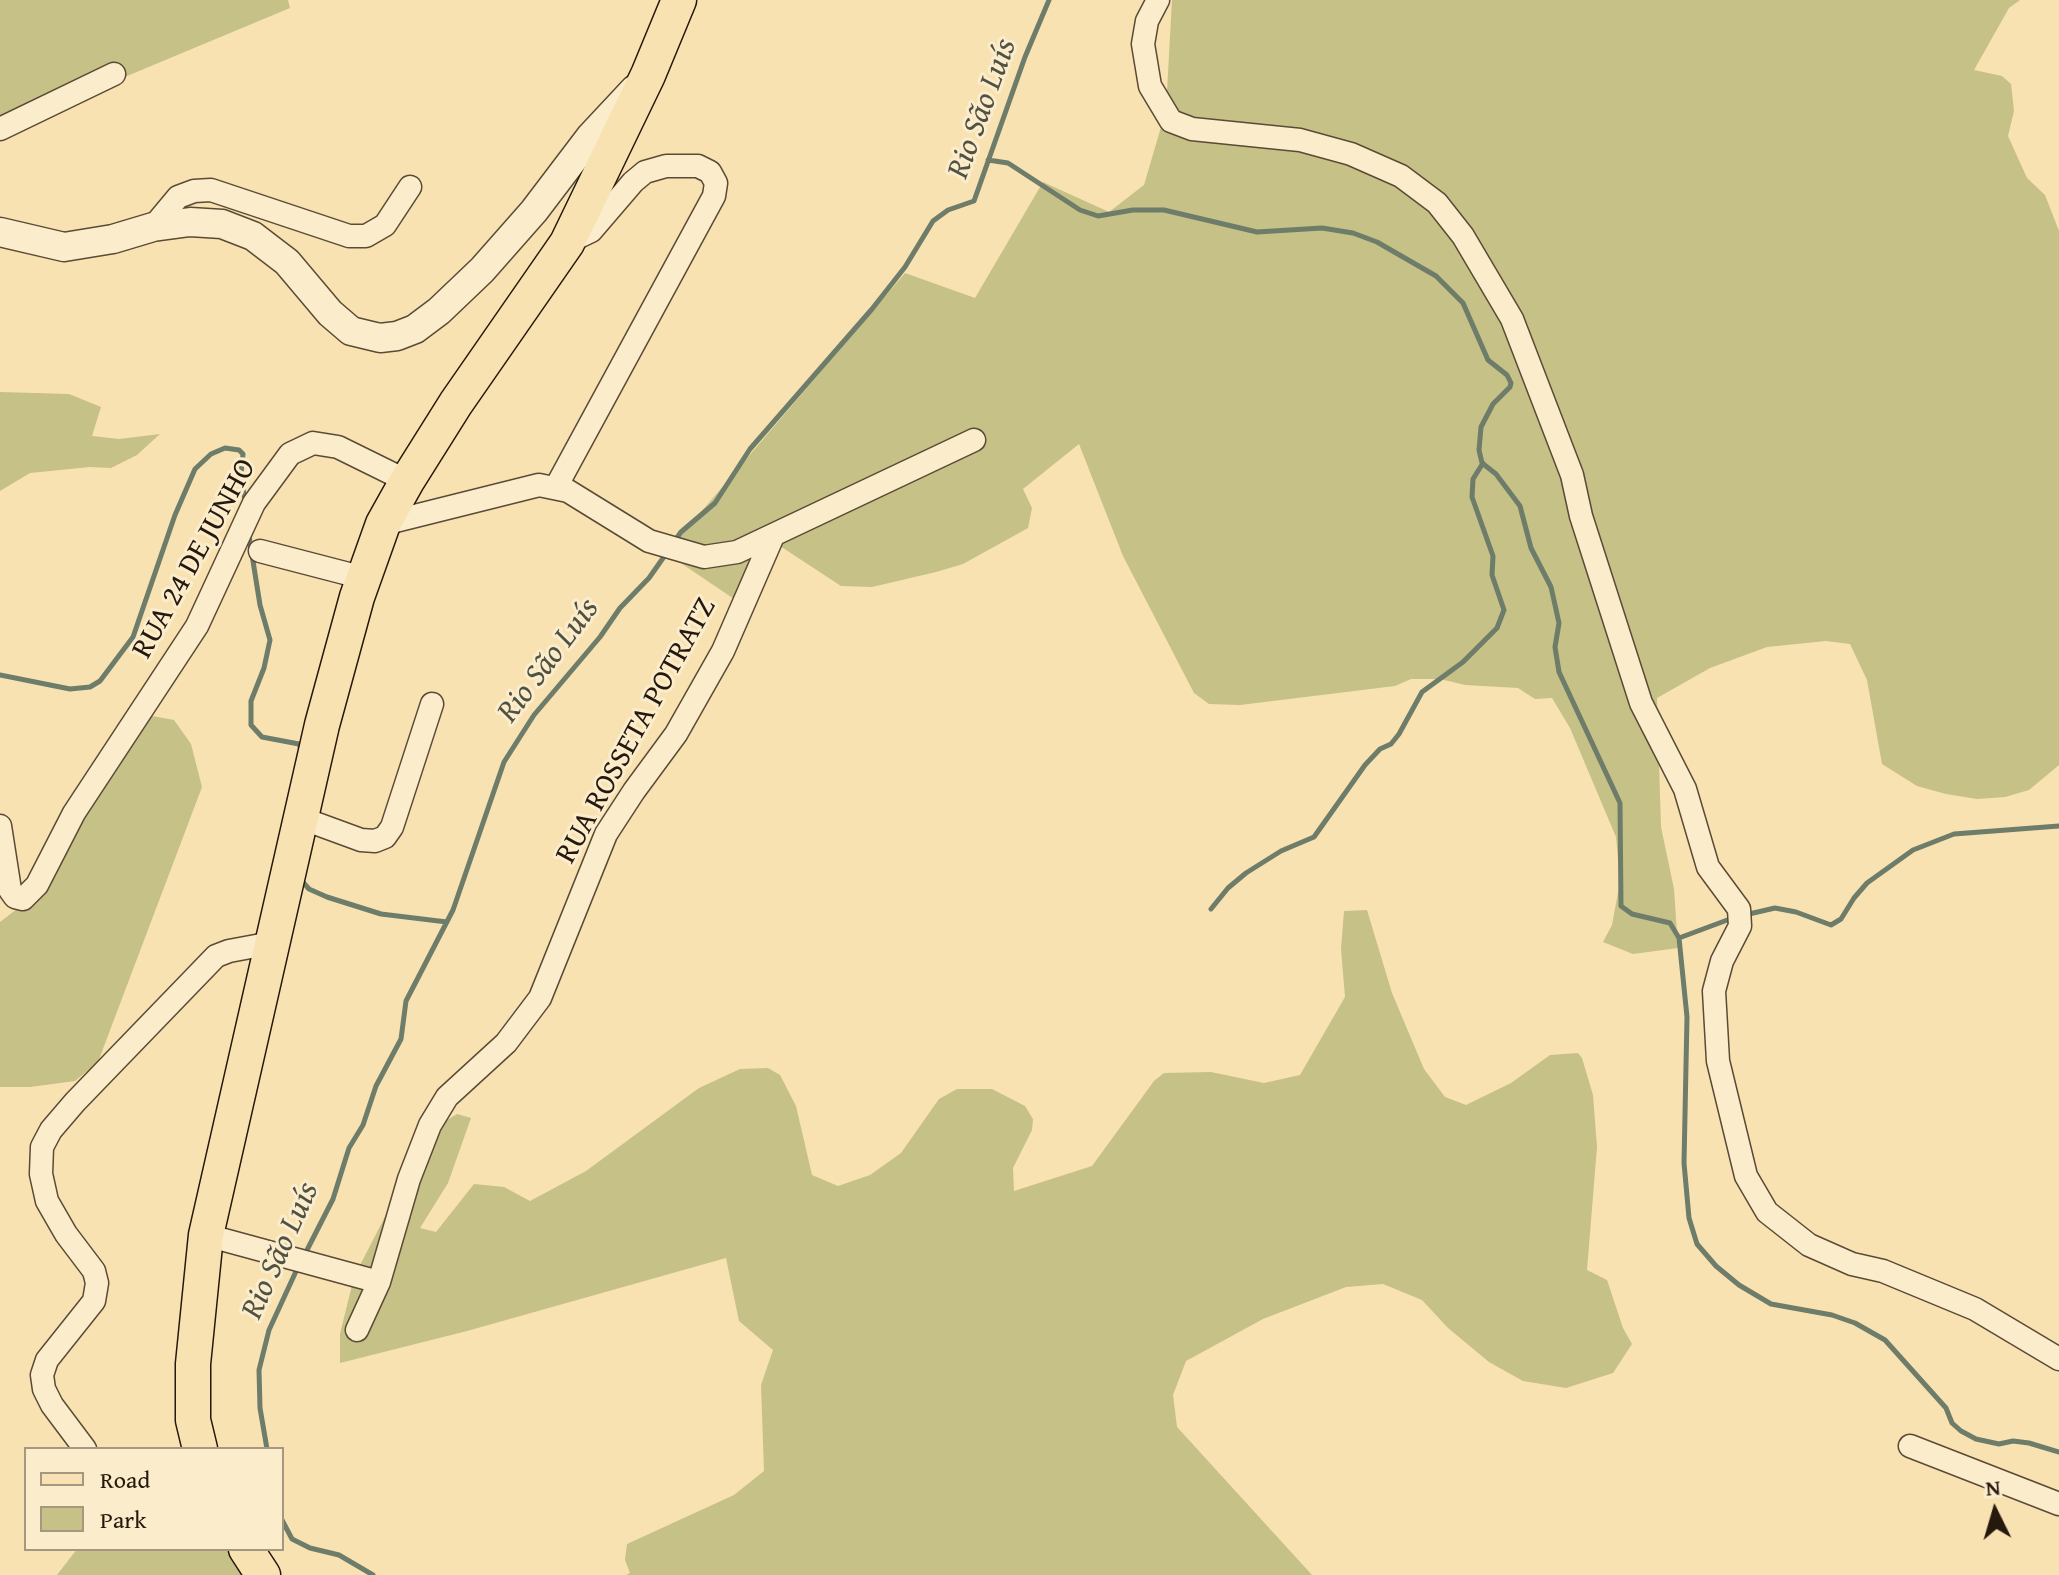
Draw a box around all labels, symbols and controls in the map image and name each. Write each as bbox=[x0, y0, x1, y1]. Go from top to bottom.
water label: Rio São Luís bbox=[940, 34, 1026, 184]
street label: RUA 24 DE JUNHO bbox=[125, 453, 265, 665]
water label: Rio São Luís bbox=[490, 591, 608, 731]
street label: RUA ROSSETA POTRATZ bbox=[549, 592, 725, 870]
water label: Rio São Luís bbox=[234, 1177, 328, 1325]
legend bbox=[24, 1447, 284, 1551]
text: Road bbox=[100, 1462, 150, 1497]
north arrow bbox=[1955, 1471, 2035, 1551]
text: N bbox=[1984, 1471, 2002, 1504]
text: Park bbox=[100, 1502, 146, 1537]

